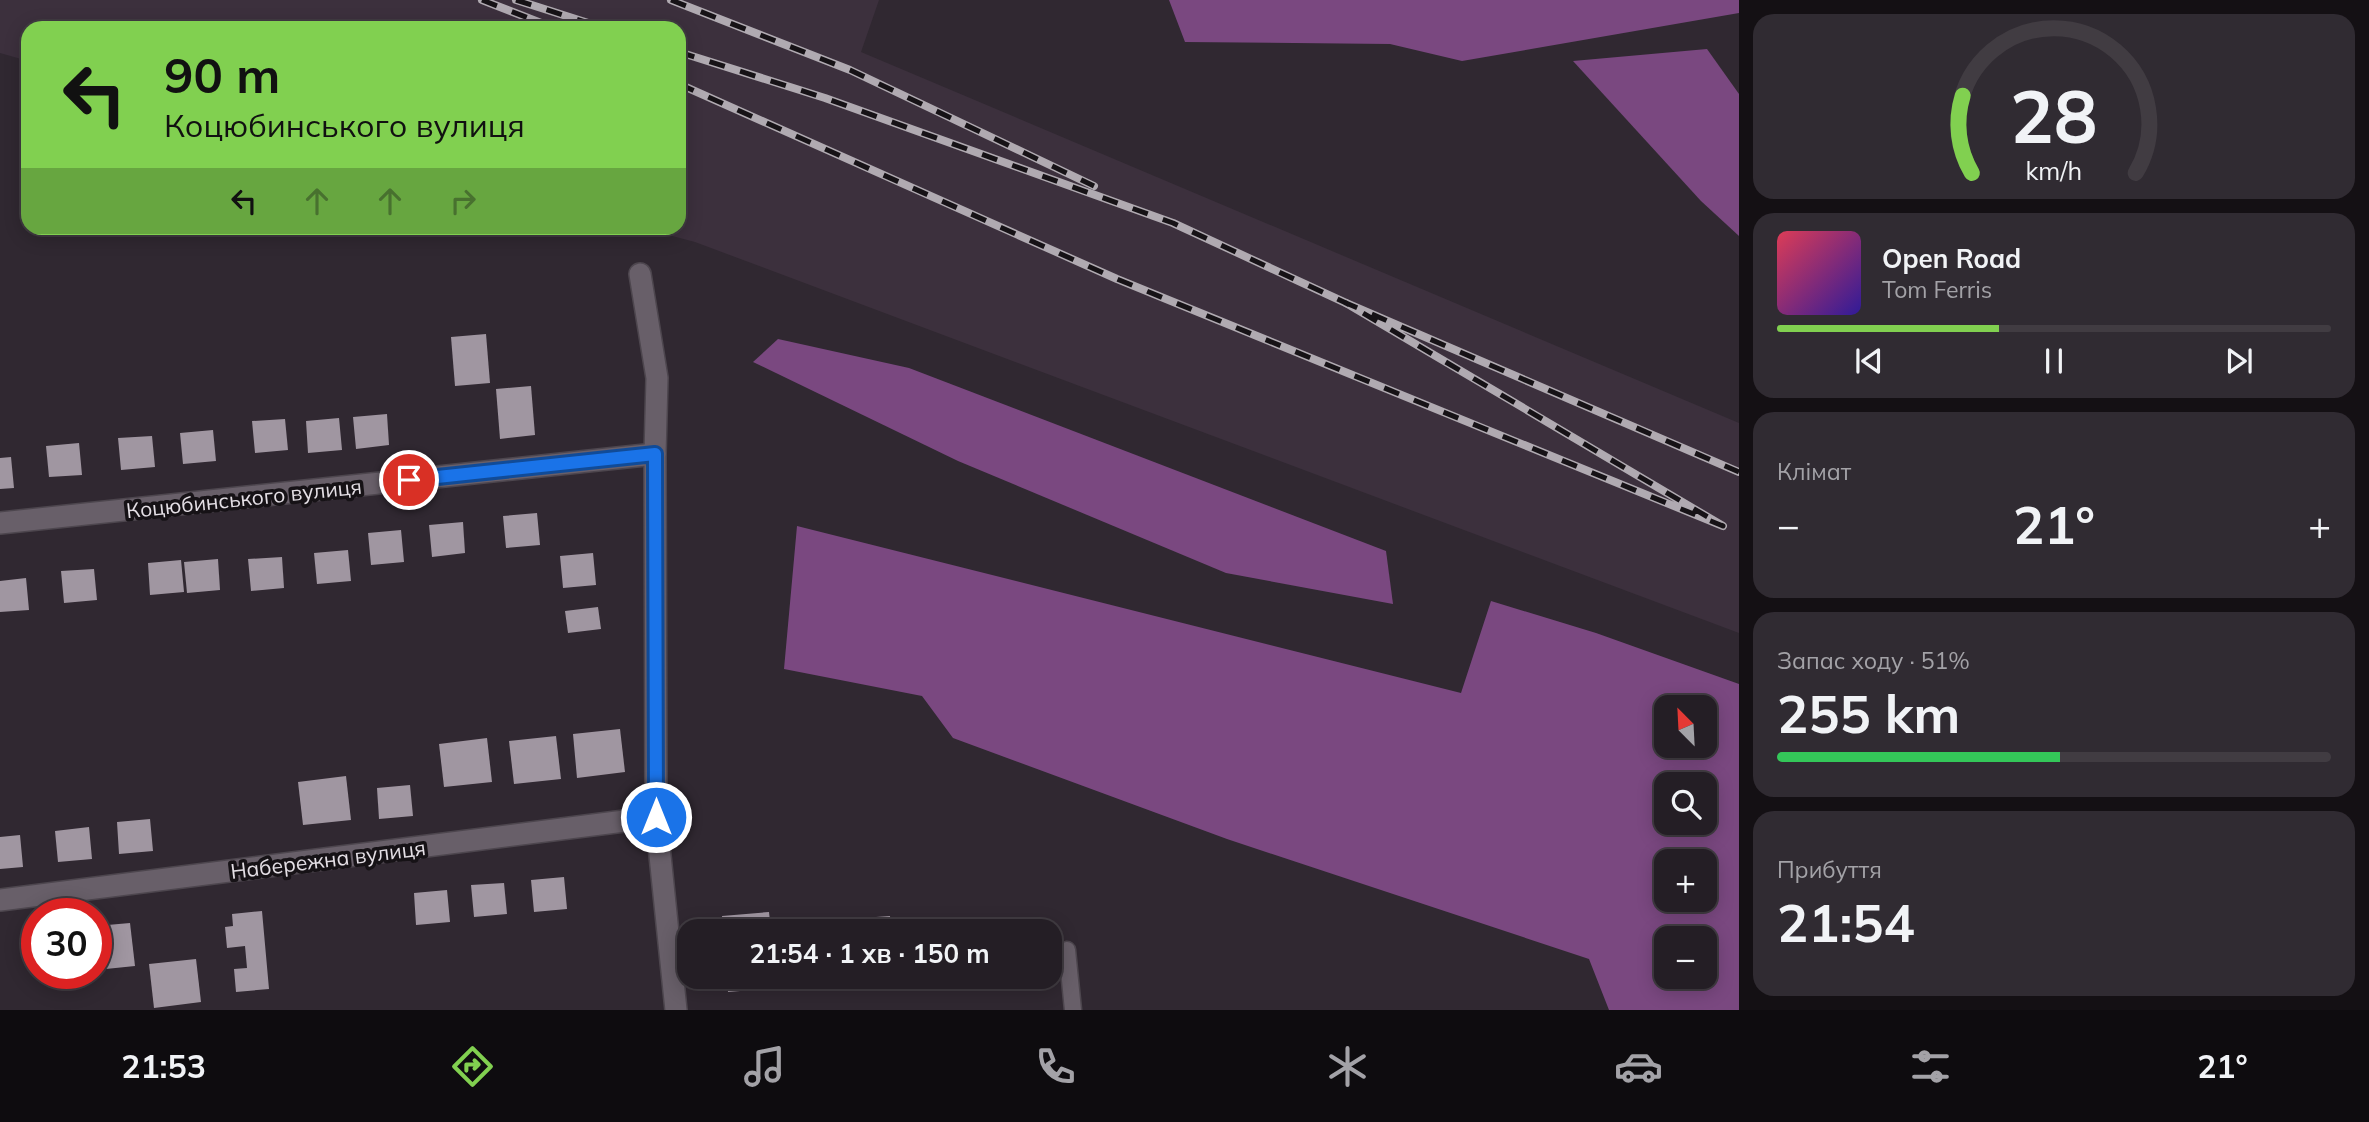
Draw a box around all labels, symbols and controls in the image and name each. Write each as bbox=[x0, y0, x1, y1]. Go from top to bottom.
text: 90 m bbox=[164, 44, 280, 105]
icon: left bbox=[49, 49, 140, 140]
text: 28 bbox=[2010, 70, 2098, 161]
text: Коцюбинського вулиця bbox=[164, 105, 525, 145]
text: km/h bbox=[2026, 154, 2082, 185]
icon: left bbox=[225, 182, 263, 220]
icon: ahead bbox=[298, 182, 336, 220]
icon: ahead bbox=[371, 182, 409, 220]
icon: right bbox=[444, 182, 482, 220]
text: Open Road bbox=[1882, 242, 2021, 275]
text: Tom Ferris bbox=[1882, 275, 1992, 304]
icon: previous bbox=[1850, 342, 1888, 380]
icon: pause bbox=[2035, 342, 2073, 380]
icon: next bbox=[2220, 342, 2258, 380]
pin bbox=[379, 450, 439, 510]
text: Клімат bbox=[1777, 457, 1851, 486]
icon: arrive bbox=[390, 461, 428, 499]
street label: Коцюбинського вулиця bbox=[125, 473, 363, 523]
text: 21° bbox=[2013, 492, 2095, 557]
text: − bbox=[1777, 501, 1800, 549]
text: + bbox=[2308, 501, 2331, 549]
text: Запас ходу · 51% bbox=[1777, 646, 1970, 675]
text: 255 km bbox=[1777, 681, 1960, 746]
north arrow bbox=[1654, 695, 1717, 758]
map controls bbox=[1654, 695, 1717, 989]
button: search bbox=[1654, 772, 1717, 835]
position arrow bbox=[619, 780, 693, 854]
street label: Набережна вулиця bbox=[229, 834, 427, 884]
button: + bbox=[1654, 849, 1717, 912]
text: Прибуття bbox=[1777, 855, 1882, 884]
text: 21:54 bbox=[1777, 890, 1915, 955]
speed limit sign: 30 bbox=[21, 898, 112, 989]
button: − bbox=[1654, 926, 1717, 989]
text: 21:54 · 1 хв · 150 m bbox=[749, 937, 990, 970]
icon: directions bbox=[448, 1042, 497, 1091]
icon: music bbox=[740, 1042, 789, 1091]
icon: phone bbox=[1031, 1042, 1080, 1091]
icon: climate bbox=[1323, 1042, 1372, 1091]
icon: car bbox=[1614, 1042, 1663, 1091]
icon: filters bbox=[1906, 1042, 1955, 1091]
text: 21:53 bbox=[121, 1046, 206, 1086]
text: 21° bbox=[2197, 1046, 2248, 1086]

